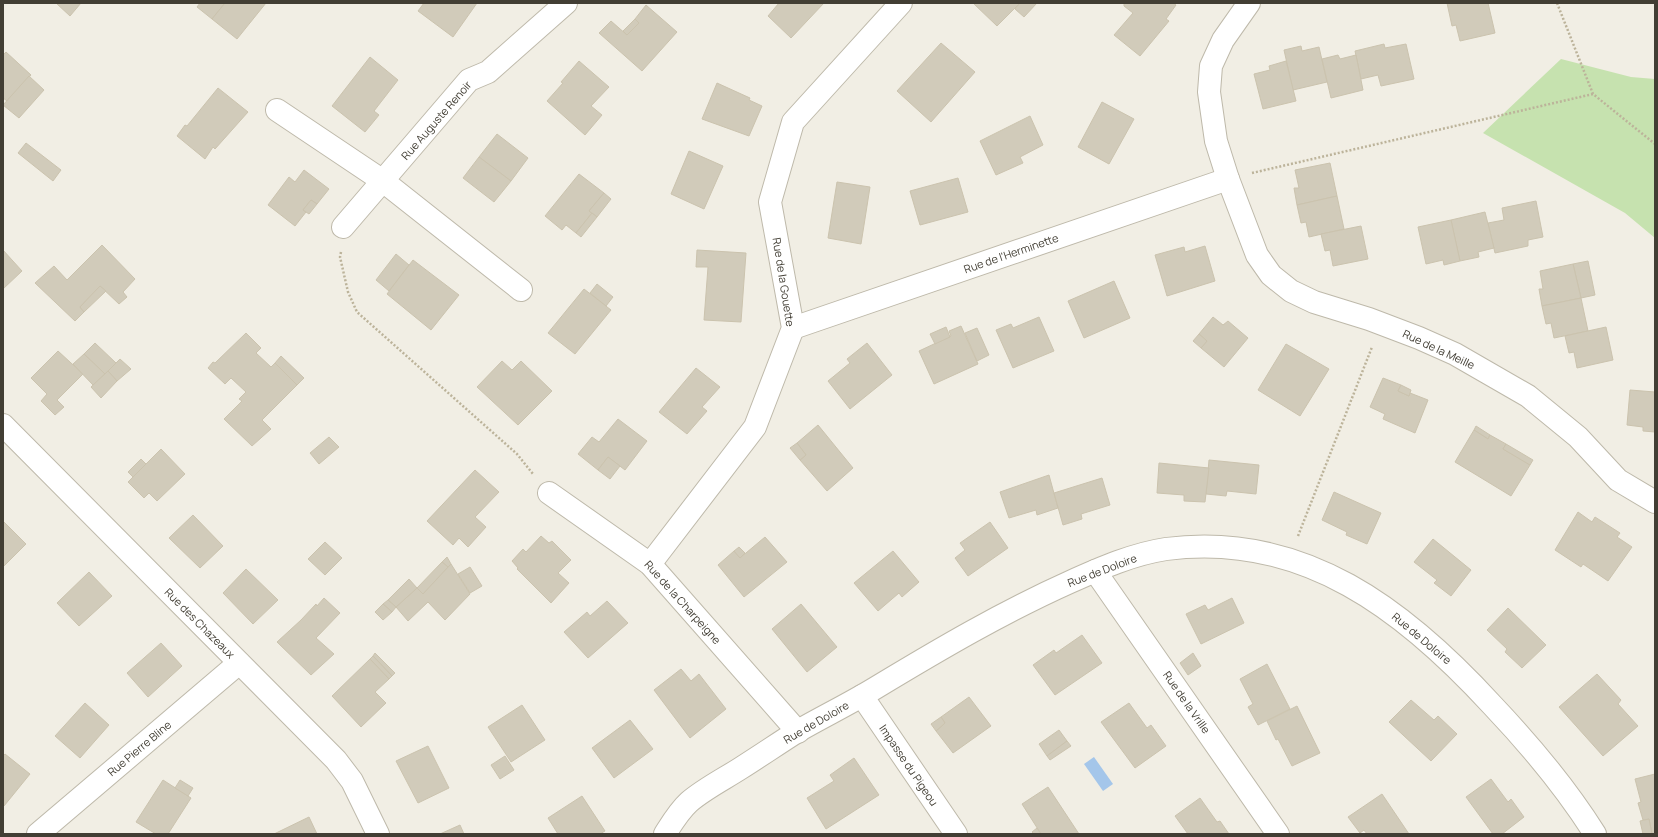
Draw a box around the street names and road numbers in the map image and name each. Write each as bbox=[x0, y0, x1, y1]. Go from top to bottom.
street label: Rue Auguste Renoir bbox=[398, 77, 474, 163]
street label: Rue de l'Herminette bbox=[962, 230, 1061, 276]
street label: Rue de la Gouette bbox=[770, 236, 799, 328]
street label: Rue de la Meille bbox=[1401, 326, 1478, 373]
street label: Rue de Doloire bbox=[1065, 550, 1139, 590]
street label: Rue de la Charpeigne bbox=[641, 557, 725, 647]
street label: Rue des Chazeaux bbox=[162, 585, 239, 662]
street label: Rue de Doloire bbox=[1389, 609, 1455, 668]
street label: Rue de la Vrille bbox=[1160, 668, 1214, 737]
street label: Rue de Doloire bbox=[781, 697, 852, 747]
street label: Rue Pierre Bline bbox=[104, 716, 175, 779]
street label: Impasse du Pigeou bbox=[876, 721, 942, 809]

